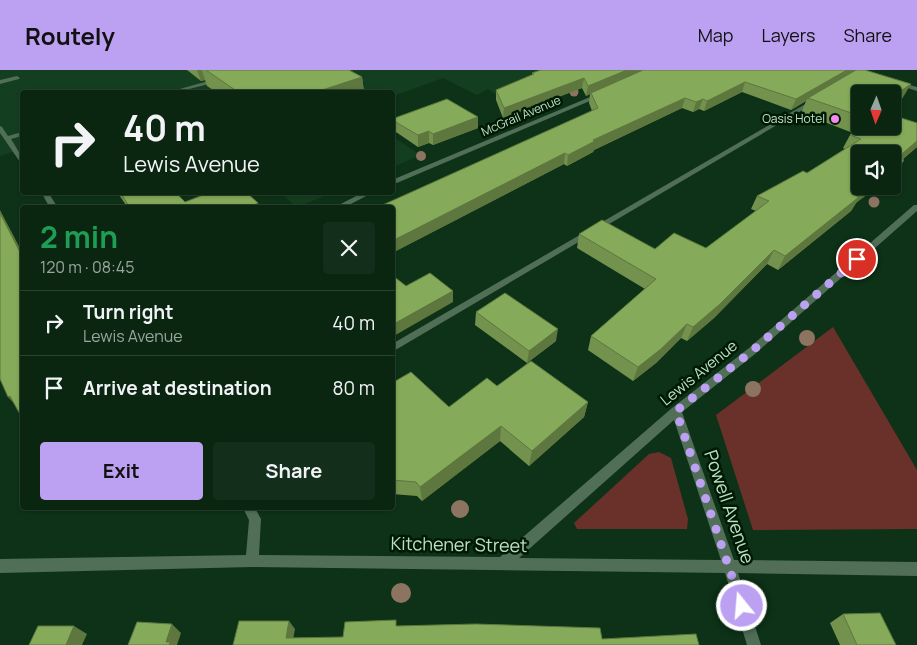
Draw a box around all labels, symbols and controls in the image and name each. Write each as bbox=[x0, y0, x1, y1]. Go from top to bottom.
text: Routely bbox=[25, 19, 115, 52]
text: Map bbox=[698, 23, 733, 47]
text: Layers bbox=[761, 23, 815, 47]
text: Share bbox=[843, 23, 892, 47]
north arrow bbox=[851, 85, 901, 135]
map controls bbox=[851, 85, 901, 195]
street label: McGrail Avenue bbox=[478, 91, 563, 140]
text: 40 m bbox=[123, 104, 206, 152]
icon: right bbox=[40, 110, 105, 175]
place label: Oasis Hotel bbox=[762, 110, 825, 127]
marker: Oasis Hotel bbox=[829, 113, 841, 125]
button: sound bbox=[851, 145, 901, 195]
text: Lewis Avenue bbox=[123, 149, 260, 179]
text: 2 min bbox=[40, 216, 118, 257]
button: close bbox=[323, 222, 375, 274]
pin bbox=[836, 238, 878, 280]
icon: arrive bbox=[843, 245, 871, 273]
text: 120 m · 08:45 bbox=[40, 256, 134, 278]
text: Turn right bbox=[83, 299, 173, 325]
icon: right bbox=[40, 309, 68, 337]
text: 40 m bbox=[332, 310, 375, 336]
text: Lewis Avenue bbox=[83, 325, 183, 347]
street label: Lewis Avenue bbox=[656, 335, 742, 410]
icon: arrive bbox=[40, 374, 68, 402]
text: Arrive at destination bbox=[83, 375, 272, 401]
text: 80 m bbox=[332, 375, 375, 401]
button: Exit bbox=[40, 442, 203, 500]
button: Share bbox=[213, 442, 375, 500]
street label: Powell Avenue bbox=[699, 447, 761, 567]
street label: Kitchener Street bbox=[390, 531, 528, 557]
position arrow bbox=[715, 579, 767, 631]

